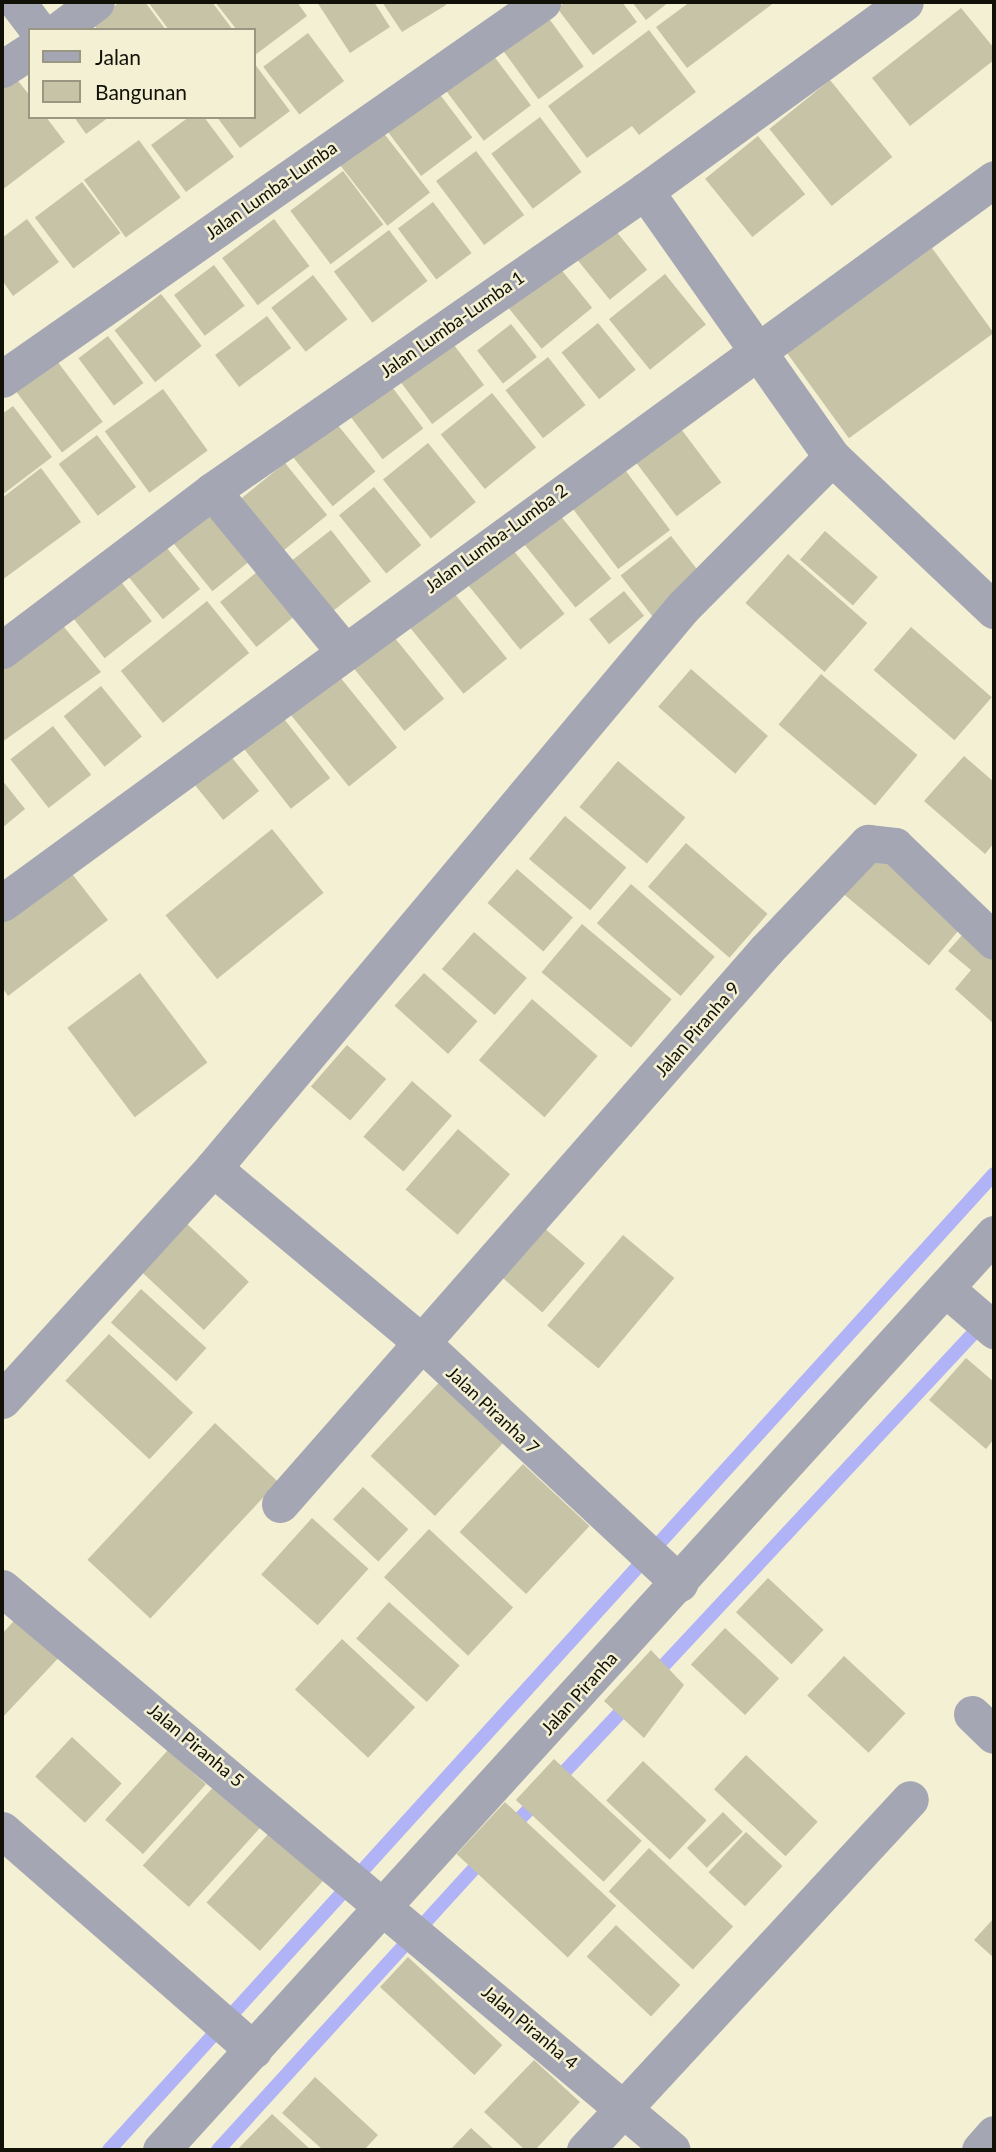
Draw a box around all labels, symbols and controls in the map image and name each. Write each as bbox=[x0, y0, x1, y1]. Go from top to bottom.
legend bbox=[28, 28, 256, 119]
text: Jalan bbox=[95, 44, 141, 69]
text: Bangunan bbox=[95, 79, 187, 104]
street label: Jalan Lumba-Lumba bbox=[201, 136, 341, 244]
street label: Jalan Lumba-Lumba 1 bbox=[376, 266, 528, 382]
street label: Jalan Lumba-Lumba 2 bbox=[420, 479, 572, 597]
street label: Jalan Piranha 9 bbox=[650, 977, 744, 1081]
street label: Jalan Piranha 7 bbox=[442, 1362, 544, 1458]
street label: Jalan Piranha bbox=[536, 1647, 622, 1739]
street label: Jalan Piranha 5 bbox=[144, 1699, 248, 1791]
street label: Jalan Piranha 4 bbox=[478, 1981, 582, 2073]

